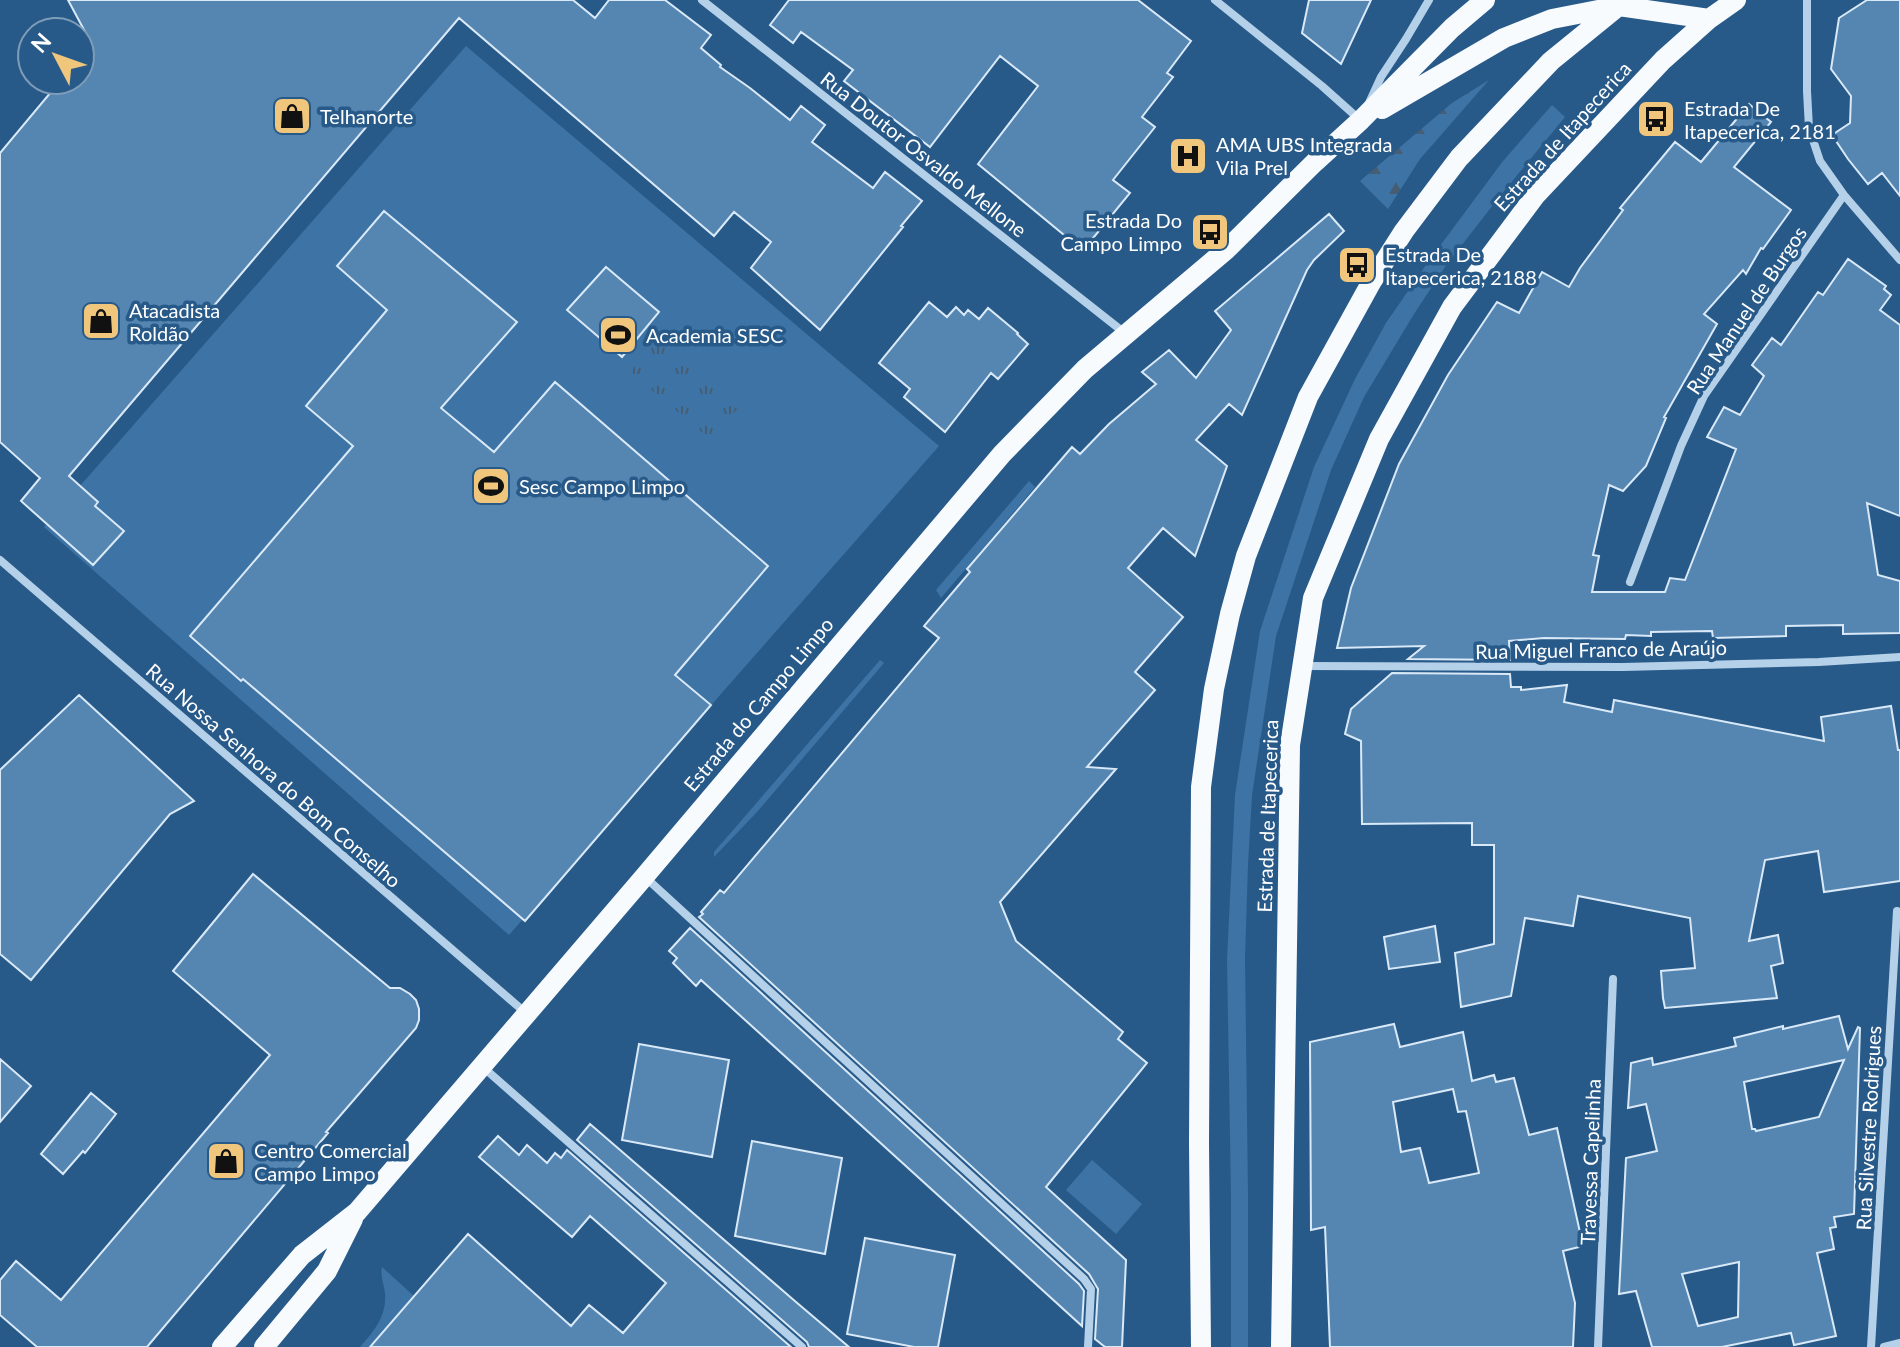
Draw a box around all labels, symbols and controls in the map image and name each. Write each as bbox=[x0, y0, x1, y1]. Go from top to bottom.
north arrow bbox=[16, 16, 96, 96]
text: N bbox=[25, 27, 56, 58]
street label: Estrada de Itapecerica bbox=[1488, 56, 1636, 216]
street label: Rua Doutor Osvaldo Mellone bbox=[816, 66, 1032, 242]
shop icon: Telhanorte bbox=[271, 95, 313, 137]
place label: Estrada De Itapecerica, 2181 bbox=[1684, 96, 1836, 143]
bus stop icon: Estrada De Itapecerica, 2181 bbox=[1635, 98, 1677, 140]
place label: Telhanorte bbox=[320, 104, 413, 128]
place label: AMA UBS Integrada Vila Prel bbox=[1216, 132, 1392, 179]
hospital icon: AMA UBS Integrada Vila Prel bbox=[1167, 135, 1209, 177]
place label: Estrada Do Campo Limpo bbox=[1061, 208, 1182, 255]
bus stop icon: Estrada Do Campo Limpo bbox=[1189, 211, 1231, 253]
street label: Rua Manuel de Burgos bbox=[1681, 222, 1811, 398]
place label: Estrada De Itapecerica, 2188 bbox=[1385, 242, 1537, 289]
bus stop icon: Estrada De Itapecerica, 2188 bbox=[1336, 244, 1378, 286]
place label: Atacadista Roldão bbox=[129, 298, 220, 345]
shop icon: Atacadista Roldão bbox=[80, 300, 122, 342]
sports icon: Academia SESC bbox=[597, 314, 639, 356]
place label: Academia SESC bbox=[646, 323, 783, 347]
sports icon: Sesc Campo Limpo bbox=[470, 465, 512, 507]
place label: Sesc Campo Limpo bbox=[519, 474, 685, 498]
street label: Estrada do Campo Limpo bbox=[678, 612, 838, 796]
street label: Rua Miguel Franco de Araújo bbox=[1475, 635, 1727, 663]
street label: Rua Nossa Senhora do Bom Conselho bbox=[142, 658, 406, 892]
street label: Estrada de Itapecerica bbox=[1252, 719, 1282, 913]
street label: Rua Silvestre Rodrigues bbox=[1851, 1025, 1885, 1231]
street label: Travessa Capelinha bbox=[1575, 1078, 1605, 1246]
place label: Centro Comercial Campo Limpo bbox=[254, 1138, 407, 1185]
shop icon: Centro Comercial Campo Limpo bbox=[205, 1140, 247, 1182]

